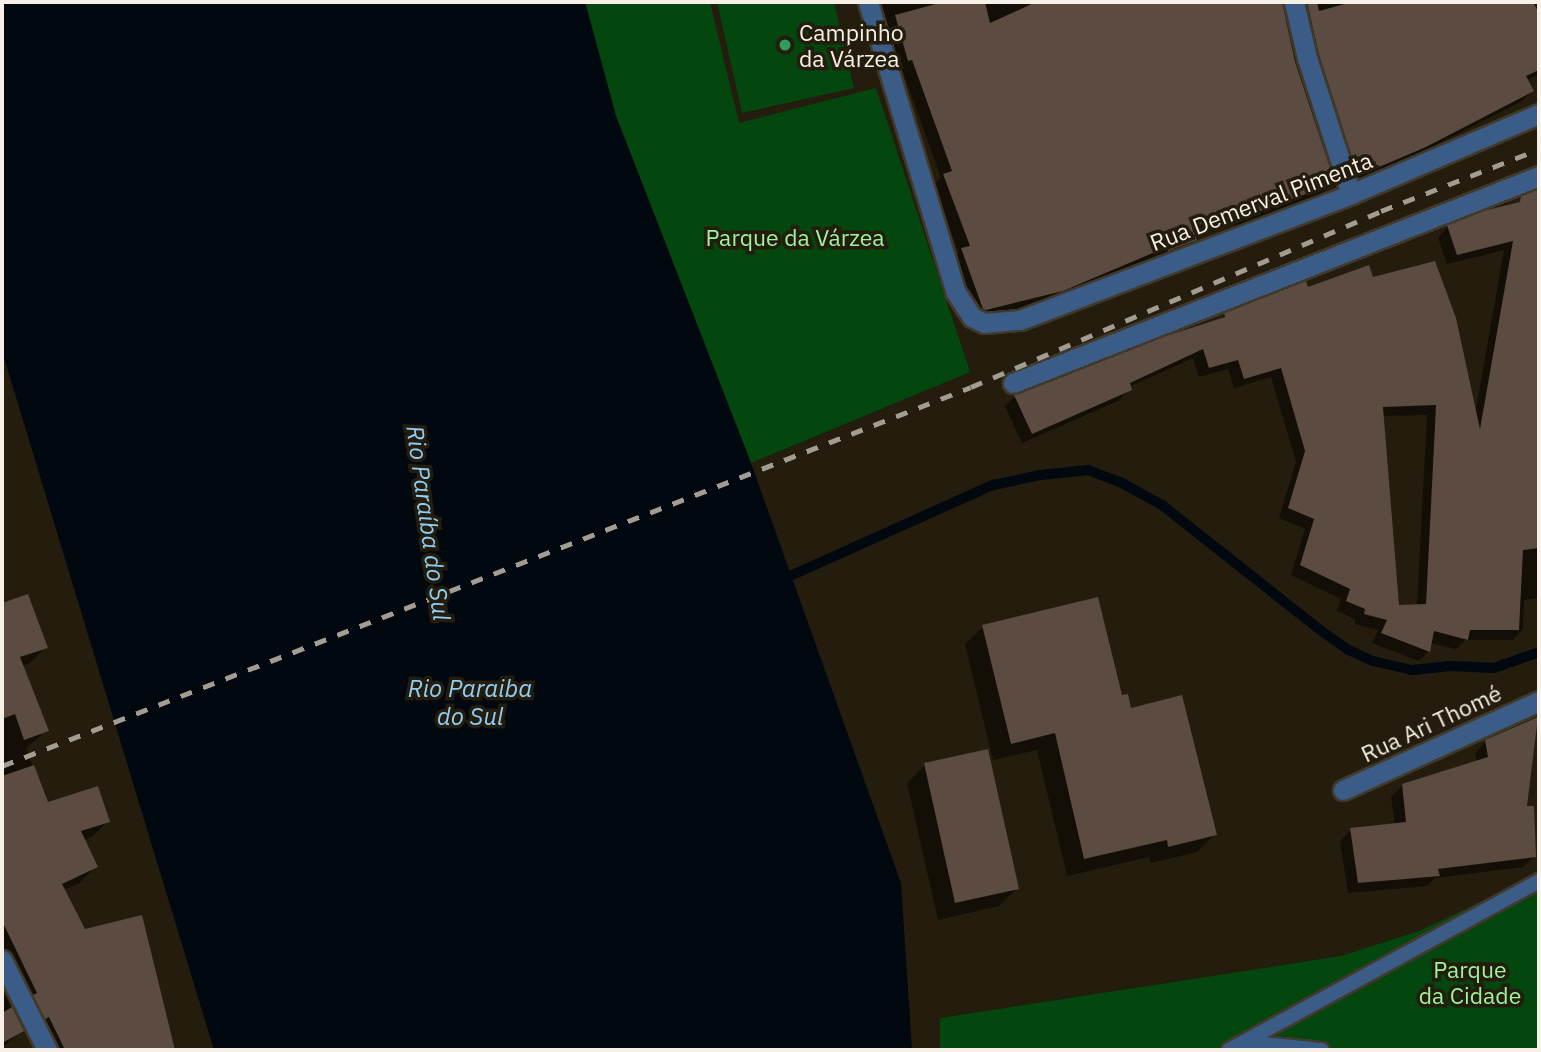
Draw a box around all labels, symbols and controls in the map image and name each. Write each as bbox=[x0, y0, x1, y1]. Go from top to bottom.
place label: Campinho da Várzea bbox=[799, 18, 904, 72]
marker: Campinho da Várzea bbox=[777, 37, 793, 53]
street label: Rua Demerval Pimenta bbox=[1146, 146, 1376, 256]
park label: Parque da Várzea bbox=[705, 223, 885, 251]
water label: Rio Paraíba do Sul bbox=[400, 424, 456, 622]
water label: Rio Paraiba do Sul bbox=[408, 675, 532, 731]
street label: Rua Ari Thomé bbox=[1356, 678, 1506, 768]
park label: Parque da Cidade bbox=[1419, 955, 1521, 1009]

